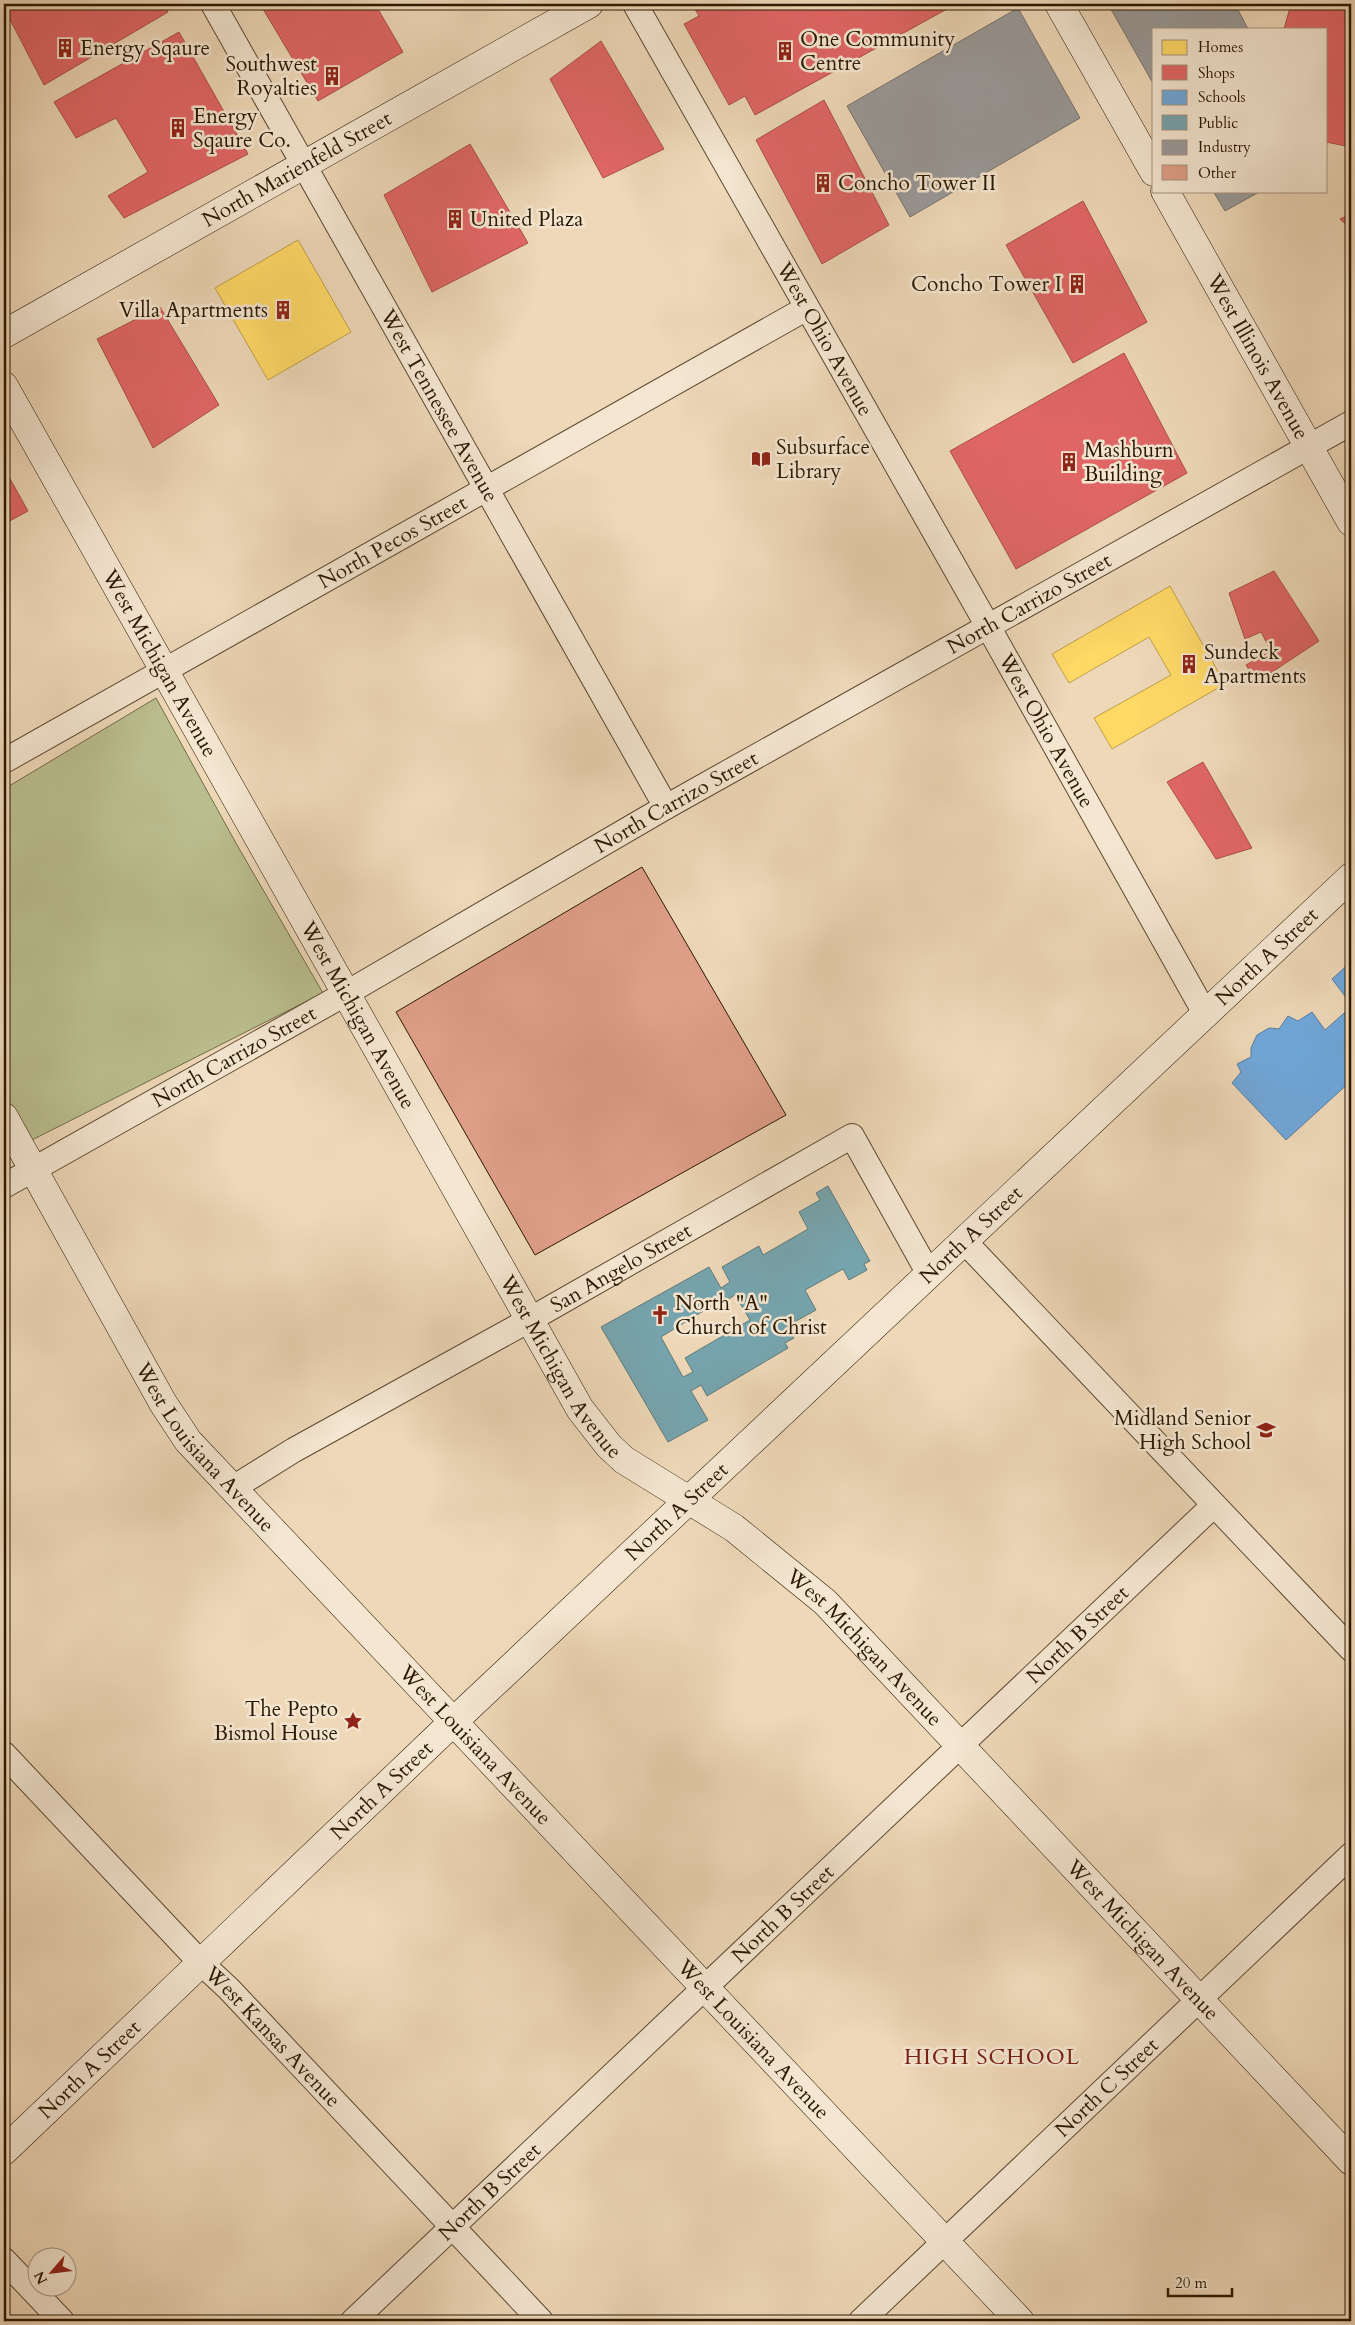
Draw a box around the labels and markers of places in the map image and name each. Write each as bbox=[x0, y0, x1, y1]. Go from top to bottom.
place label: One Community Centre bbox=[800, 25, 955, 78]
place label: Energy Sqaure bbox=[80, 34, 210, 63]
building icon: Energy Sqaure bbox=[54, 37, 76, 59]
building icon: One Community Centre bbox=[774, 40, 796, 62]
place label: Southwest Royalties bbox=[225, 50, 317, 103]
building icon: Southwest Royalties bbox=[321, 65, 343, 87]
place label: Energy Sqaure Co. bbox=[193, 102, 291, 155]
building icon: Energy Sqaure Co. bbox=[167, 117, 189, 139]
place label: Concho Tower II bbox=[838, 169, 996, 198]
building icon: Concho Tower II bbox=[812, 172, 834, 194]
place label: United Plaza bbox=[470, 205, 583, 234]
building icon: United Plaza bbox=[444, 208, 466, 230]
place label: Concho Tower I bbox=[911, 270, 1062, 299]
building icon: Concho Tower I bbox=[1066, 273, 1088, 295]
place label: Villa Apartments bbox=[119, 296, 268, 325]
building icon: Villa Apartments bbox=[272, 299, 294, 321]
place label: Subsurface Library bbox=[776, 433, 870, 486]
place label: Mashburn Building bbox=[1084, 436, 1174, 489]
library icon: Subsurface Library bbox=[750, 448, 772, 470]
building icon: Mashburn Building bbox=[1058, 451, 1080, 473]
place label: Sundeck Apartments bbox=[1204, 638, 1306, 691]
building icon: Sundeck Apartments bbox=[1178, 653, 1200, 675]
place label: North "A" Church of Christ bbox=[675, 1289, 827, 1342]
church icon: North "A" Church of Christ bbox=[649, 1304, 671, 1326]
place label: Midland Senior High School bbox=[1114, 1404, 1251, 1457]
school or university icon: Midland Senior High School bbox=[1255, 1419, 1277, 1441]
place label: The Pepto Bismol House bbox=[214, 1695, 338, 1748]
place icon: The Pepto Bismol House bbox=[342, 1710, 364, 1732]

